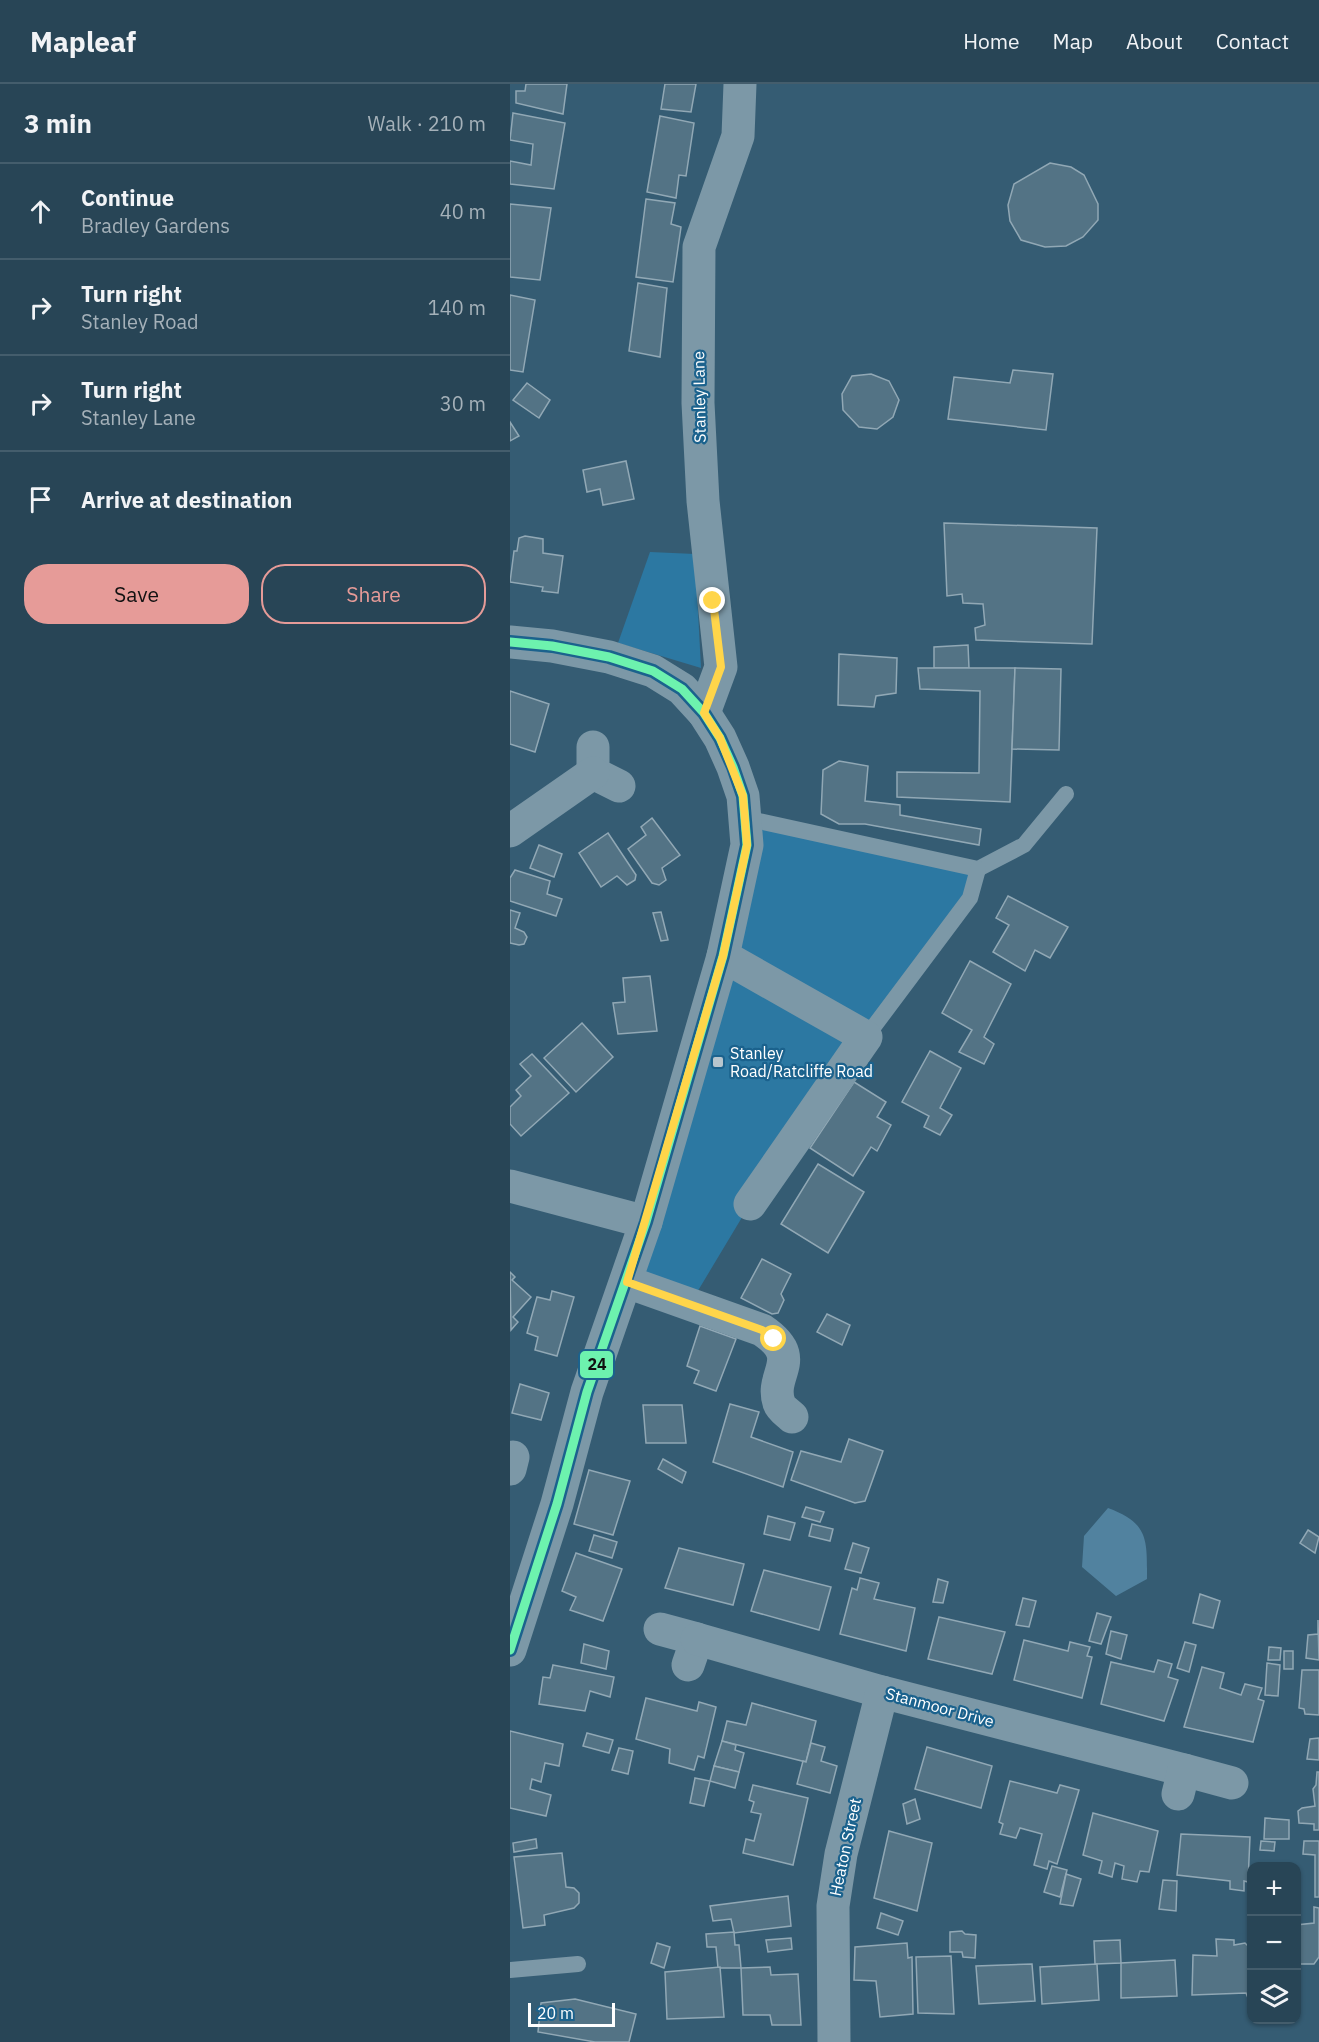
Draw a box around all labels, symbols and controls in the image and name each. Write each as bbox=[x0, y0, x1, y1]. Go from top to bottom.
text: Mapleaf bbox=[30, 23, 136, 60]
text: Home bbox=[963, 27, 1020, 55]
text: Map bbox=[1053, 27, 1093, 55]
text: About bbox=[1126, 27, 1183, 55]
text: Contact bbox=[1216, 27, 1289, 55]
text: 3 min bbox=[24, 106, 92, 140]
text: Walk · 210 m bbox=[368, 110, 486, 137]
text: Continue bbox=[81, 183, 174, 212]
icon: ahead bbox=[24, 195, 57, 228]
text: 40 m bbox=[440, 198, 486, 225]
text: Bradley Gardens bbox=[81, 212, 230, 239]
text: Turn right bbox=[81, 279, 182, 308]
icon: right bbox=[24, 291, 57, 324]
text: 140 m bbox=[428, 294, 486, 321]
text: Stanley Road bbox=[81, 308, 199, 335]
street label: Stanley Lane bbox=[688, 351, 710, 443]
text: Turn right bbox=[81, 375, 182, 404]
icon: right bbox=[24, 387, 57, 420]
text: 30 m bbox=[440, 390, 486, 417]
text: Stanley Lane bbox=[81, 404, 196, 431]
icon: arrive bbox=[24, 483, 57, 516]
text: Arrive at destination bbox=[81, 485, 292, 514]
button: Save bbox=[24, 564, 249, 624]
button: Share bbox=[261, 564, 486, 624]
route end bbox=[699, 587, 725, 613]
place label: Stanley Road/Ratcliffe Road bbox=[730, 1043, 873, 1081]
marker: Stanley Road/Ratcliffe Road bbox=[711, 1055, 725, 1069]
route start bbox=[760, 1325, 786, 1351]
line badge: 24 bbox=[579, 1350, 614, 1379]
text: 24 bbox=[587, 1354, 607, 1374]
street label: Stanmoor Drive bbox=[884, 1683, 997, 1731]
street label: Heaton Street bbox=[825, 1796, 865, 1898]
map controls bbox=[1247, 1862, 1301, 2024]
button: + bbox=[1247, 1862, 1301, 1916]
button: − bbox=[1247, 1916, 1301, 1970]
button: layers bbox=[1247, 1970, 1301, 2024]
scale bar bbox=[528, 2000, 615, 2028]
text: 20 m bbox=[537, 2003, 574, 2023]

